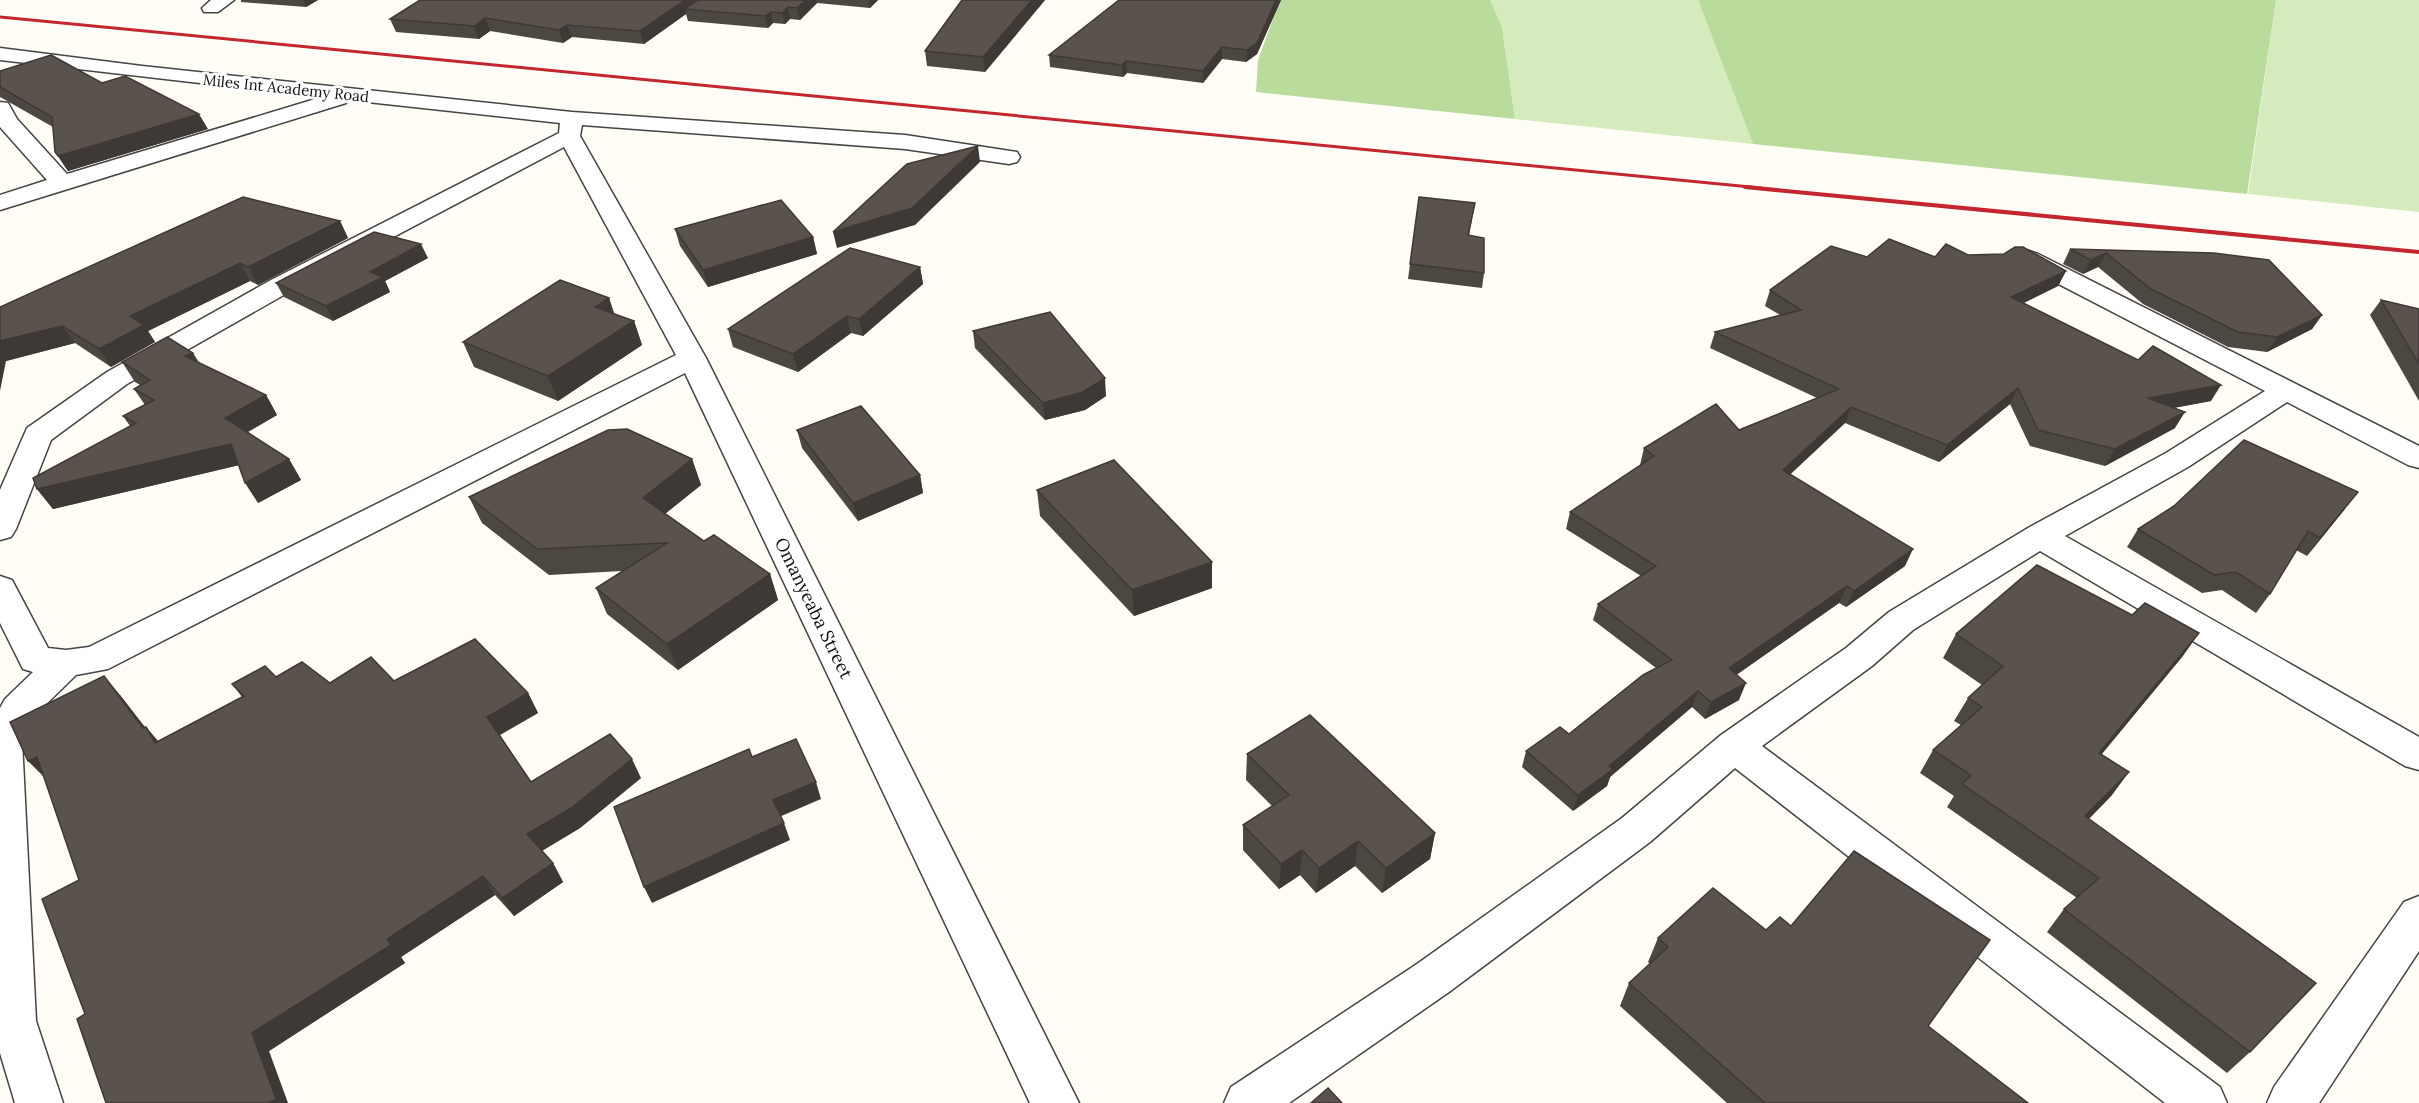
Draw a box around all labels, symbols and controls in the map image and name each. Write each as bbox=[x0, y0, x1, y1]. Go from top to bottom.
street label: Miles Int Academy Road bbox=[202, 70, 370, 106]
street label: Omanyeaba Street bbox=[770, 534, 858, 682]

